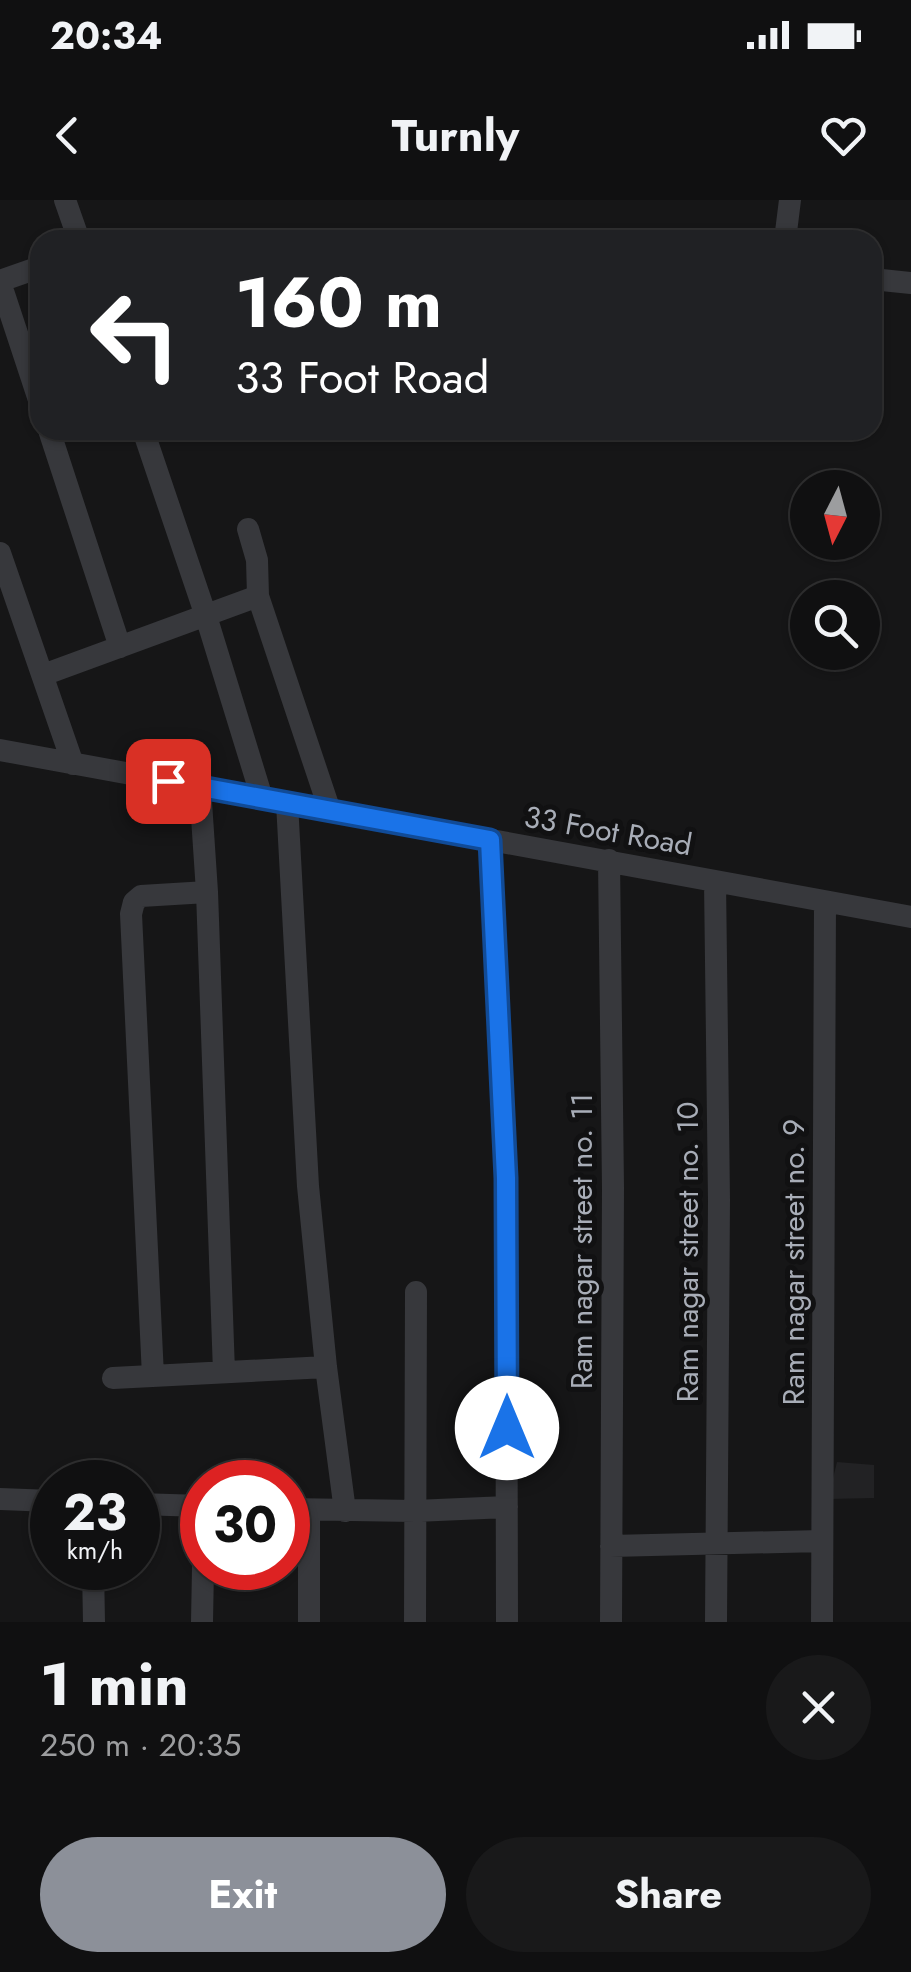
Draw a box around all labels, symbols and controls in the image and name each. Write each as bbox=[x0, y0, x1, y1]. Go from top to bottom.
text: 20:34 bbox=[50, 8, 162, 63]
text: Turnly bbox=[392, 103, 519, 168]
icon: back bbox=[40, 108, 95, 163]
icon: heart bbox=[816, 108, 871, 163]
text: 160 m bbox=[235, 252, 442, 353]
icon: left bbox=[70, 270, 200, 400]
text: 33 Foot Road bbox=[235, 345, 489, 410]
north arrow bbox=[790, 470, 880, 560]
map controls bbox=[790, 470, 880, 670]
button: search bbox=[790, 580, 880, 670]
pin bbox=[126, 739, 211, 824]
icon: arrive bbox=[141, 754, 196, 809]
street label: 33 Foot Road bbox=[521, 795, 695, 866]
street label: Ram nagar street no. 11 bbox=[560, 1093, 603, 1389]
street label: Ram nagar street no. 10 bbox=[666, 1102, 709, 1403]
street label: Ram nagar street no. 9 bbox=[772, 1119, 815, 1405]
position arrow bbox=[455, 1376, 559, 1480]
speed limit sign: 30 bbox=[180, 1460, 310, 1590]
text: 23 bbox=[63, 1476, 127, 1549]
text: km/h bbox=[67, 1532, 123, 1568]
text: 1 min bbox=[40, 1641, 189, 1728]
button: close bbox=[766, 1655, 871, 1760]
text: 250 m · 20:35 bbox=[40, 1722, 241, 1768]
button: Exit bbox=[40, 1837, 446, 1952]
button: Share bbox=[466, 1837, 871, 1952]

